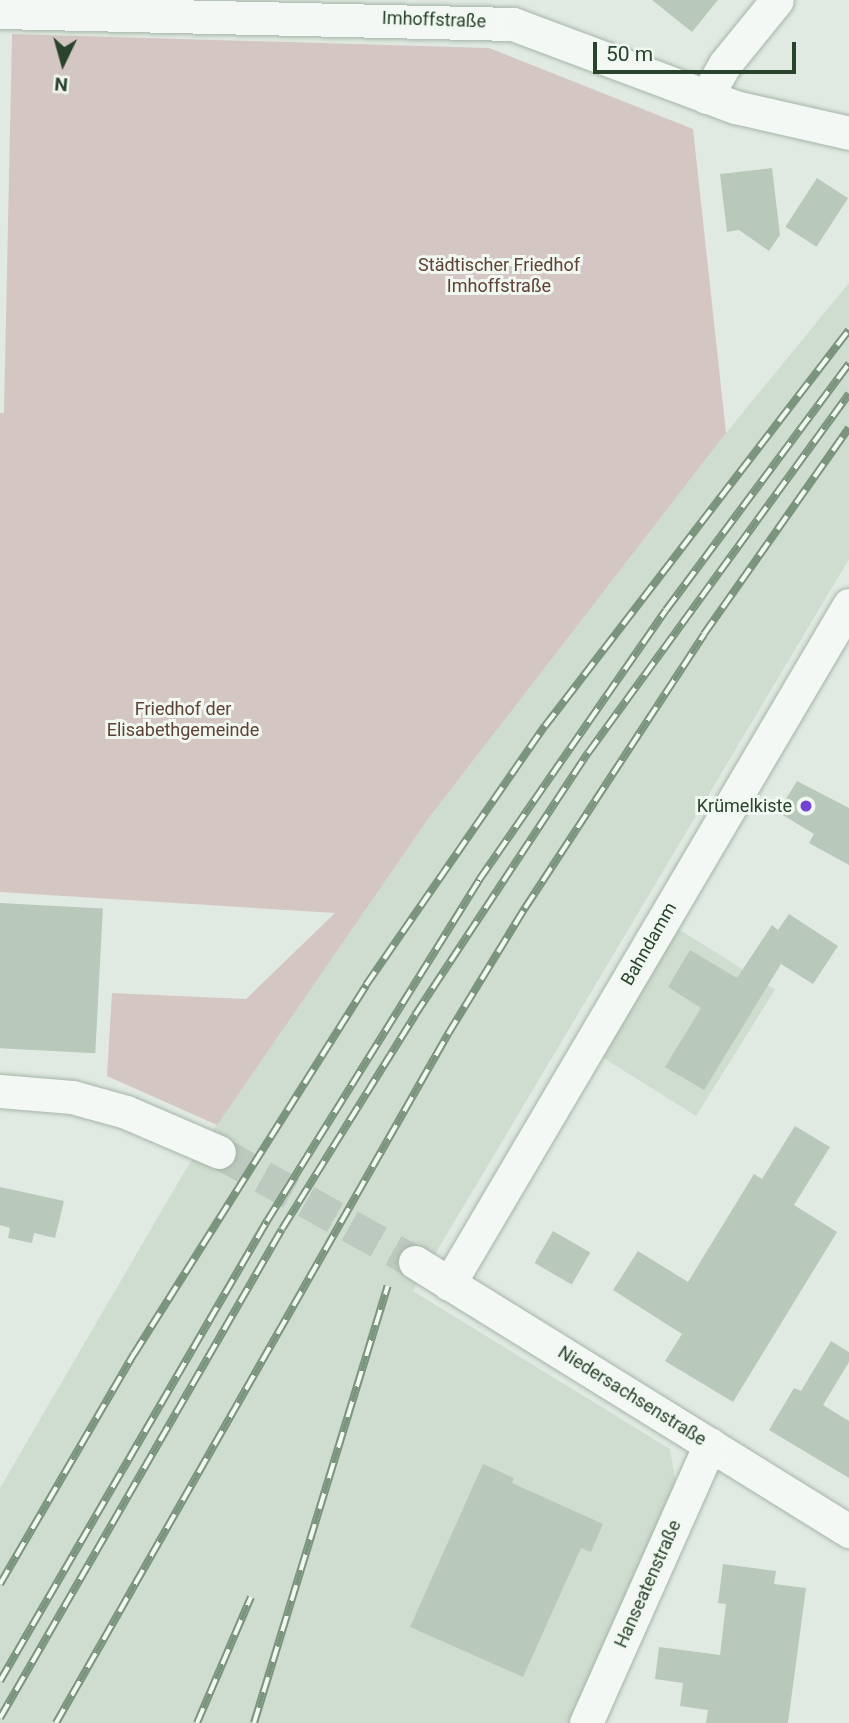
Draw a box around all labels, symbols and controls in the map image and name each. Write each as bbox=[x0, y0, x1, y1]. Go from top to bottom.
street label: Imhoffstraße bbox=[381, 7, 487, 33]
north arrow bbox=[28, 28, 98, 98]
scale bar bbox=[597, 28, 800, 72]
text: 50 m bbox=[606, 42, 653, 66]
text: N bbox=[53, 72, 69, 96]
park label: Städtischer Friedhof Imhoffstraße bbox=[418, 255, 580, 298]
park label: Friedhof der Elisabethgemeinde bbox=[107, 699, 259, 742]
place label: Krümelkiste bbox=[697, 795, 792, 817]
marker: Krümelkiste bbox=[798, 798, 814, 814]
street label: Bahndamm bbox=[617, 899, 681, 989]
street label: Niedersachsenstraße bbox=[554, 1342, 710, 1450]
street label: Hanseatenstraße bbox=[610, 1517, 686, 1651]

